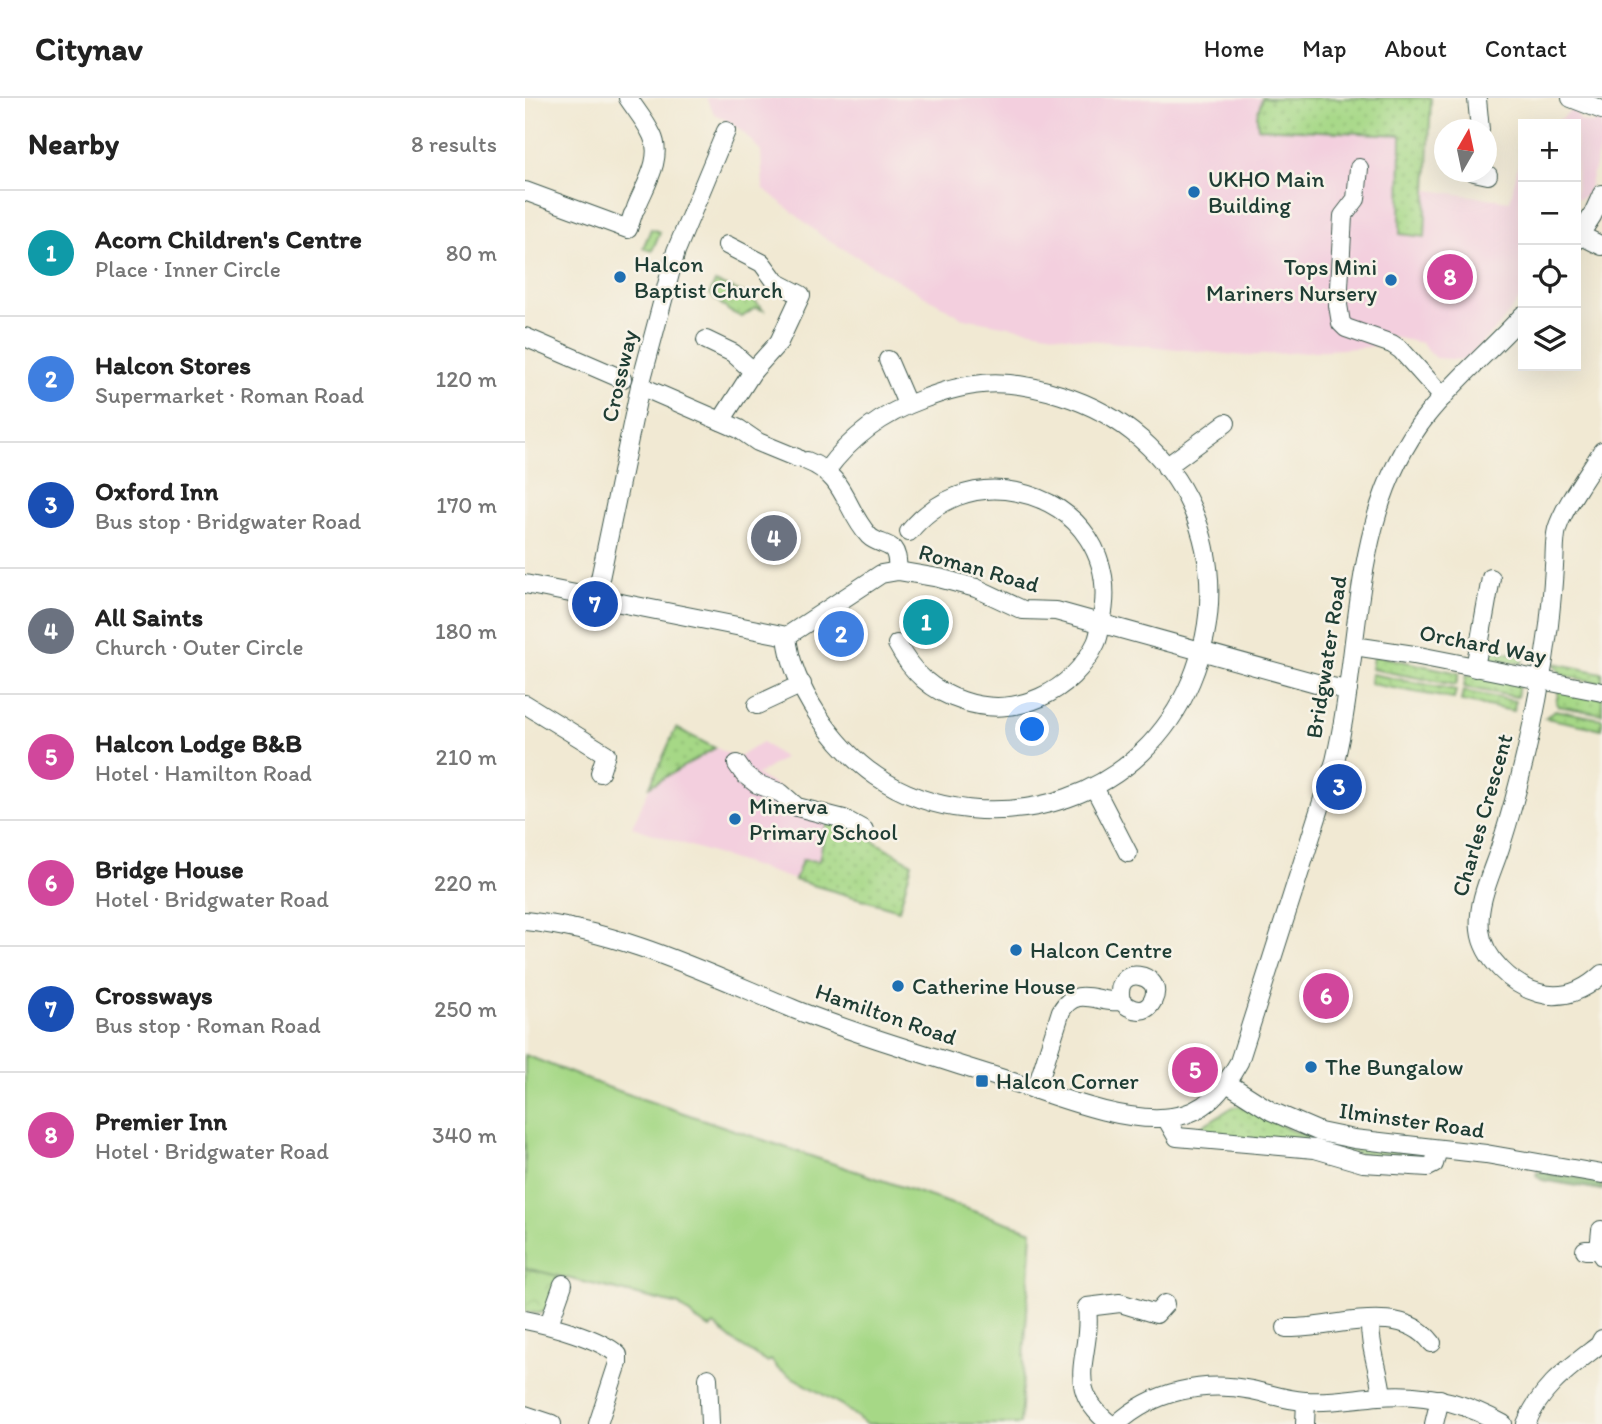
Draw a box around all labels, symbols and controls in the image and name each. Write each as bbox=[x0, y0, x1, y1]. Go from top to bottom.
text: Citynav bbox=[35, 29, 143, 68]
text: Home bbox=[1204, 34, 1264, 63]
text: Map bbox=[1302, 34, 1346, 63]
text: About bbox=[1384, 34, 1447, 63]
text: Contact bbox=[1485, 34, 1567, 63]
north arrow bbox=[1434, 119, 1497, 182]
map controls bbox=[1518, 119, 1581, 371]
button: + bbox=[1518, 119, 1581, 182]
text: Nearby bbox=[28, 125, 119, 162]
text: 8 results bbox=[411, 130, 497, 158]
place label: UKHO Main Building bbox=[1208, 165, 1324, 219]
button: − bbox=[1518, 182, 1581, 245]
marker: UKHO Main Building bbox=[1186, 184, 1202, 200]
text: Acorn Children's Centre bbox=[95, 223, 362, 255]
text: 1 bbox=[46, 239, 56, 267]
text: 80 m bbox=[446, 239, 497, 267]
button: locate bbox=[1518, 245, 1581, 308]
place label: Halcon Baptist Church bbox=[634, 250, 783, 304]
pin: 8 bbox=[1427, 251, 1473, 303]
place label: Tops Mini Mariners Nursery bbox=[1206, 253, 1377, 307]
text: Place · Inner Circle bbox=[95, 255, 281, 283]
marker: Halcon Baptist Church bbox=[612, 269, 628, 285]
marker: Tops Mini Mariners Nursery bbox=[1383, 272, 1399, 288]
button: layers bbox=[1518, 308, 1581, 371]
street label: Crossway bbox=[595, 327, 643, 425]
text: Halcon Stores bbox=[95, 349, 251, 381]
text: 2 bbox=[45, 365, 57, 393]
text: 120 m bbox=[436, 365, 497, 393]
text: Supermarket · Roman Road bbox=[95, 381, 364, 409]
text: Oxford Inn bbox=[95, 475, 218, 507]
text: 3 bbox=[45, 491, 57, 519]
text: 170 m bbox=[436, 491, 497, 519]
text: Bus stop · Bridgwater Road bbox=[95, 507, 361, 535]
pin: 4 bbox=[751, 512, 797, 564]
street label: Roman Road bbox=[916, 537, 1043, 599]
street label: Bridgwater Road bbox=[1299, 573, 1353, 740]
pin: 7 bbox=[572, 578, 618, 630]
pin: 1 bbox=[903, 596, 949, 648]
text: All Saints bbox=[95, 601, 203, 633]
pin: 2 bbox=[818, 608, 864, 660]
text: 4 bbox=[44, 617, 58, 645]
text: 180 m bbox=[435, 617, 497, 645]
street label: Orchard Way bbox=[1417, 618, 1549, 670]
text: Church · Outer Circle bbox=[95, 633, 303, 661]
your location bbox=[1015, 712, 1049, 746]
text: Halcon Lodge B&B bbox=[95, 727, 302, 759]
street label: Charles Crescent bbox=[1445, 730, 1519, 900]
text: 5 bbox=[45, 743, 57, 771]
text: 210 m bbox=[436, 743, 497, 771]
text: Hotel · Hamilton Road bbox=[95, 759, 312, 787]
pin: 3 bbox=[1316, 761, 1362, 813]
place label: Minerva Primary School bbox=[749, 792, 898, 846]
marker: Minerva Primary School bbox=[727, 811, 743, 827]
text: Bridge House bbox=[95, 853, 244, 885]
text: 6 bbox=[45, 869, 57, 897]
text: 220 m bbox=[434, 869, 497, 897]
text: Hotel · Bridgwater Road bbox=[95, 885, 329, 913]
place label: Halcon Centre bbox=[1030, 936, 1172, 964]
marker: Halcon Centre bbox=[1008, 942, 1024, 958]
pin: 6 bbox=[1303, 970, 1349, 1022]
place label: Catherine House bbox=[912, 972, 1076, 1000]
street label: Hamilton Road bbox=[812, 977, 960, 1051]
marker: Catherine House bbox=[890, 978, 906, 994]
text: Crossways bbox=[95, 979, 213, 1011]
text: 7 bbox=[45, 995, 57, 1023]
text: 250 m bbox=[434, 995, 497, 1023]
text: Bus stop · Roman Road bbox=[95, 1011, 321, 1039]
pin: 5 bbox=[1172, 1044, 1218, 1096]
place label: The Bungalow bbox=[1325, 1053, 1463, 1081]
marker: The Bungalow bbox=[1303, 1059, 1319, 1075]
place label: Halcon Corner bbox=[996, 1067, 1139, 1095]
marker: Halcon Corner bbox=[974, 1073, 990, 1089]
street label: Ilminster Road bbox=[1337, 1096, 1487, 1144]
text: Premier Inn bbox=[95, 1105, 227, 1137]
text: 8 bbox=[45, 1121, 57, 1149]
text: 340 m bbox=[432, 1121, 497, 1149]
text: Hotel · Bridgwater Road bbox=[95, 1137, 329, 1165]

